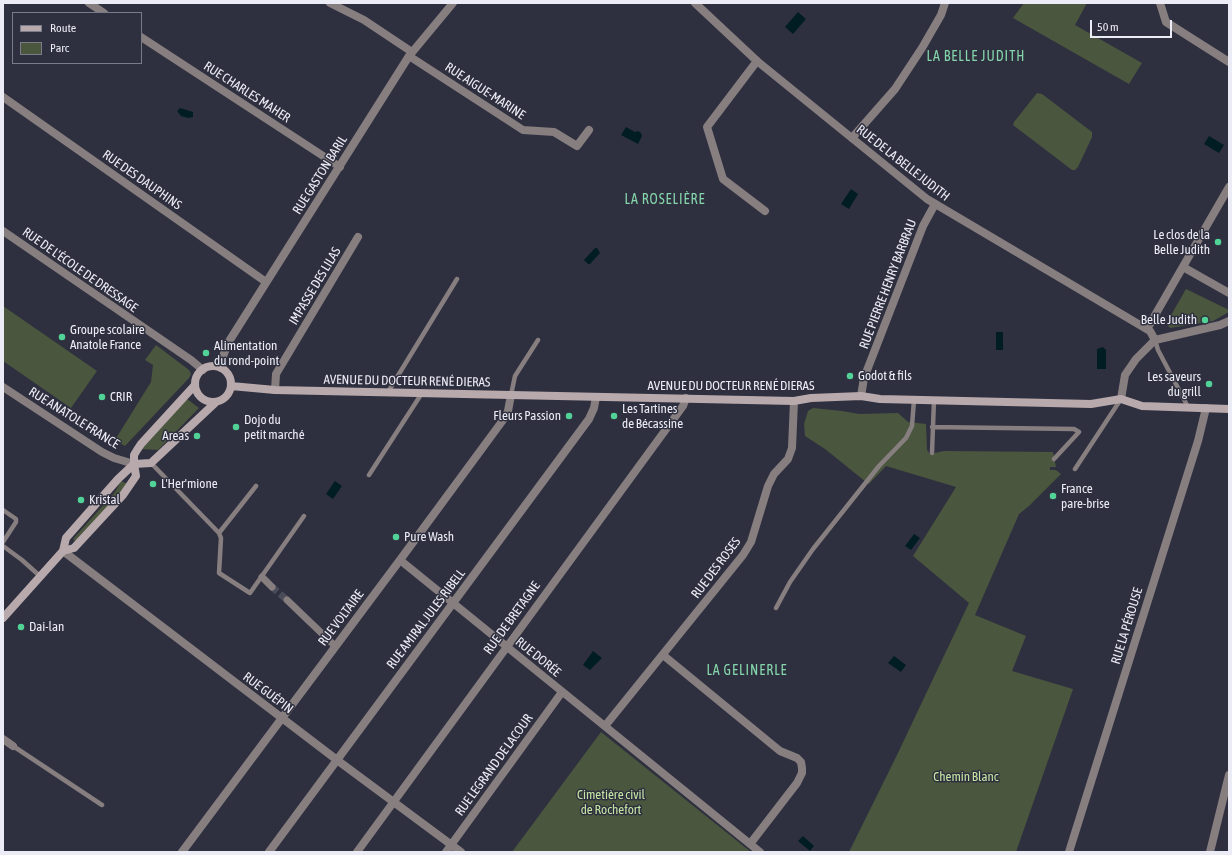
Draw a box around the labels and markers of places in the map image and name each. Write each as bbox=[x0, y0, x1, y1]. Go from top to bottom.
place label: Le clos de la Belle Judith bbox=[1153, 227, 1210, 258]
marker: Le clos de la Belle Judith bbox=[1213, 237, 1223, 247]
place label: Belle Judith bbox=[1141, 312, 1197, 328]
marker: Belle Judith bbox=[1200, 315, 1210, 325]
place label: Groupe scolaire Anatole France bbox=[70, 322, 145, 353]
marker: Groupe scolaire Anatole France bbox=[57, 332, 67, 342]
place label: Alimentation du rond-point bbox=[214, 338, 279, 369]
marker: Alimentation du rond-point bbox=[201, 348, 211, 358]
place label: Godot & fils bbox=[858, 368, 912, 384]
place label: Les saveurs du grill bbox=[1147, 369, 1201, 400]
marker: Godot & fils bbox=[845, 371, 855, 381]
marker: Les saveurs du grill bbox=[1204, 379, 1214, 389]
place label: CRIR bbox=[110, 389, 132, 405]
marker: CRIR bbox=[97, 392, 107, 402]
place label: Les Tartines de Bécassine bbox=[622, 401, 683, 432]
place label: Fleurs Passion bbox=[493, 408, 561, 424]
marker: Fleurs Passion bbox=[564, 411, 574, 421]
marker: Les Tartines de Bécassine bbox=[609, 411, 619, 421]
place label: Dojo du petit marché bbox=[244, 412, 305, 443]
marker: Dojo du petit marché bbox=[231, 422, 241, 432]
place label: Areas bbox=[162, 428, 189, 444]
marker: Areas bbox=[192, 431, 202, 441]
place label: L'Her'mione bbox=[161, 476, 218, 492]
marker: L'Her'mione bbox=[148, 479, 158, 489]
place label: France pare-brise bbox=[1061, 481, 1110, 512]
marker: France pare-brise bbox=[1048, 491, 1058, 501]
place label: Kristal bbox=[89, 492, 120, 508]
marker: Kristal bbox=[76, 495, 86, 505]
place label: Pure Wash bbox=[404, 529, 454, 545]
marker: Pure Wash bbox=[391, 532, 401, 542]
place label: Dai-lan bbox=[29, 619, 64, 635]
marker: Dai-lan bbox=[16, 622, 26, 632]

